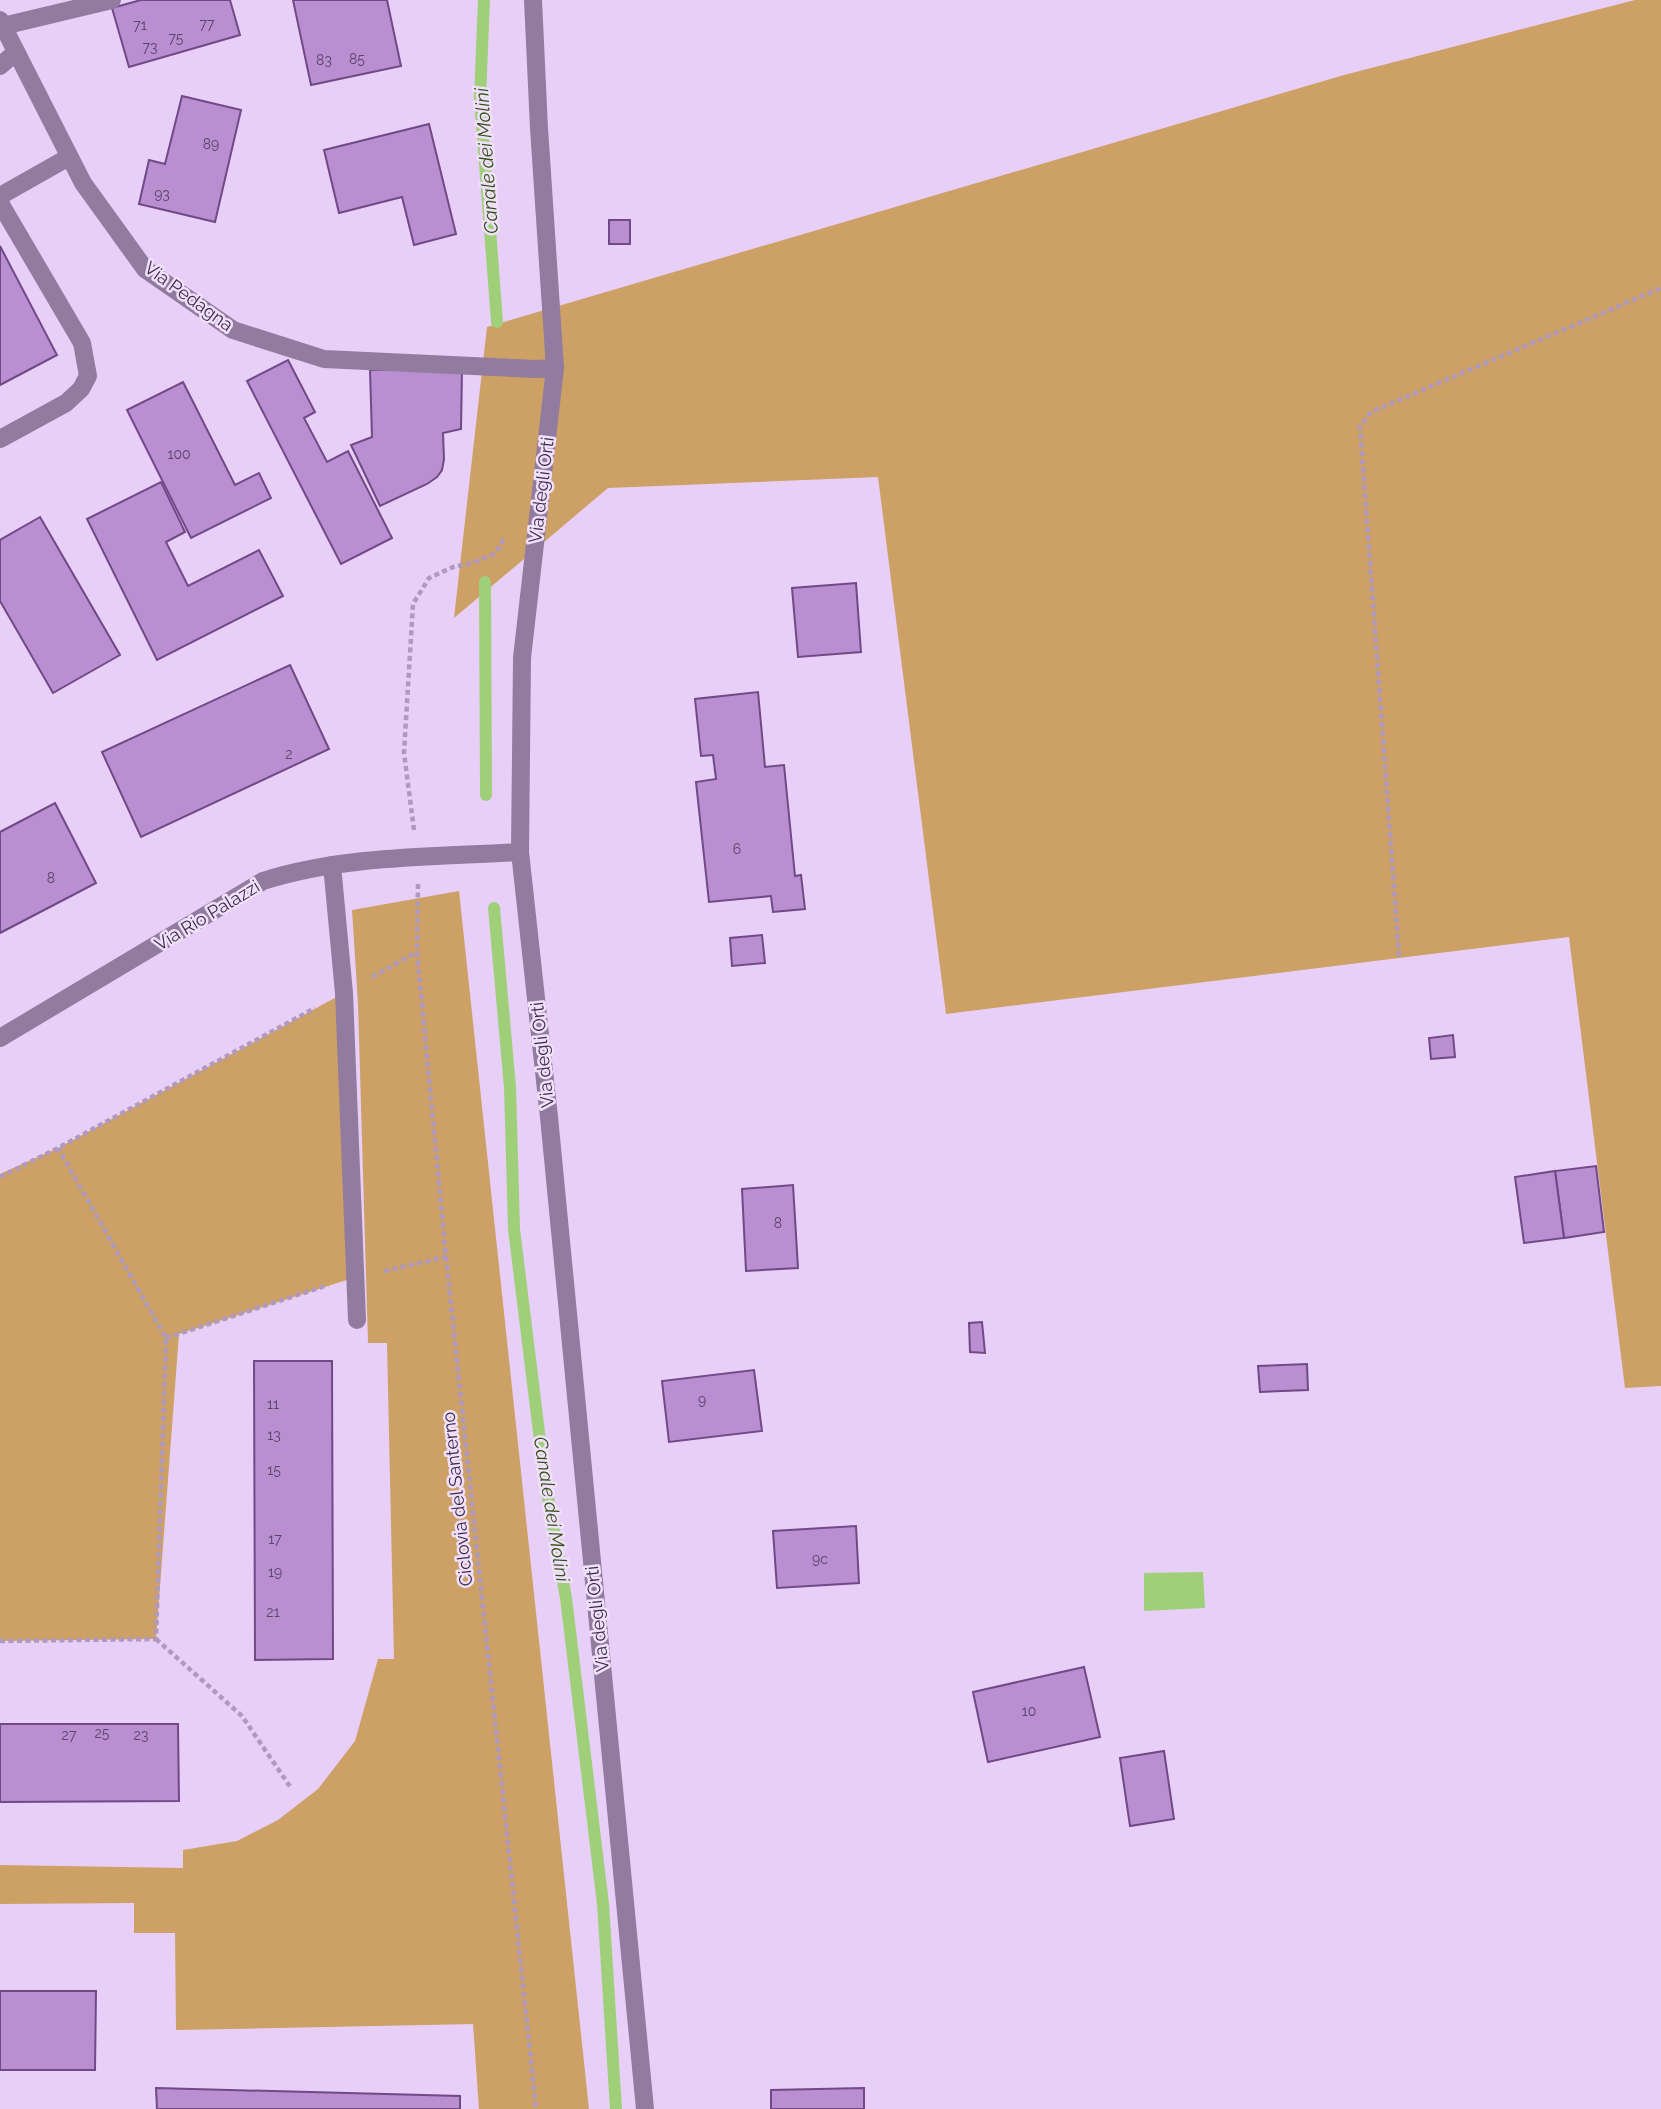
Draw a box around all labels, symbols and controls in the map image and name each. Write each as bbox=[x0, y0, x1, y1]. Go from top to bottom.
house number: 77 bbox=[200, 16, 215, 32]
house number: 71 bbox=[133, 17, 147, 33]
house number: 75 bbox=[169, 30, 184, 46]
house number: 73 bbox=[143, 39, 157, 55]
house number: 85 bbox=[349, 51, 365, 67]
house number: 83 bbox=[316, 52, 332, 68]
water label: Canale dei Molini bbox=[470, 86, 502, 235]
house number: 89 bbox=[203, 136, 219, 152]
house number: 93 bbox=[154, 186, 170, 202]
street label: Via Pedagna bbox=[141, 257, 237, 335]
street label: Via degli Orti bbox=[524, 436, 558, 544]
house number: 100 bbox=[167, 446, 191, 462]
house number: 2 bbox=[285, 746, 293, 762]
house number: 6 bbox=[733, 841, 741, 857]
house number: 8 bbox=[47, 870, 55, 886]
street label: Via Rio Palazzi bbox=[151, 875, 263, 955]
street label: Via degli Orti bbox=[526, 1001, 558, 1109]
house number: 8 bbox=[774, 1215, 782, 1231]
house number: 9 bbox=[698, 1392, 706, 1408]
house number: 11 bbox=[267, 1396, 279, 1412]
street label: Ciclovia del Santerno bbox=[437, 1411, 477, 1587]
house number: 13 bbox=[267, 1427, 281, 1443]
water label: Canale dei Molini bbox=[530, 1435, 574, 1584]
house number: 15 bbox=[267, 1462, 281, 1478]
house number: 17 bbox=[268, 1531, 282, 1547]
house number: 9c bbox=[812, 1551, 828, 1567]
house number: 19 bbox=[268, 1564, 282, 1580]
street label: Via degli Orti bbox=[581, 1565, 613, 1673]
house number: 21 bbox=[266, 1604, 280, 1620]
house number: 10 bbox=[1022, 1703, 1036, 1719]
house number: 25 bbox=[95, 1725, 110, 1741]
house number: 27 bbox=[62, 1727, 77, 1743]
house number: 23 bbox=[134, 1727, 148, 1743]

